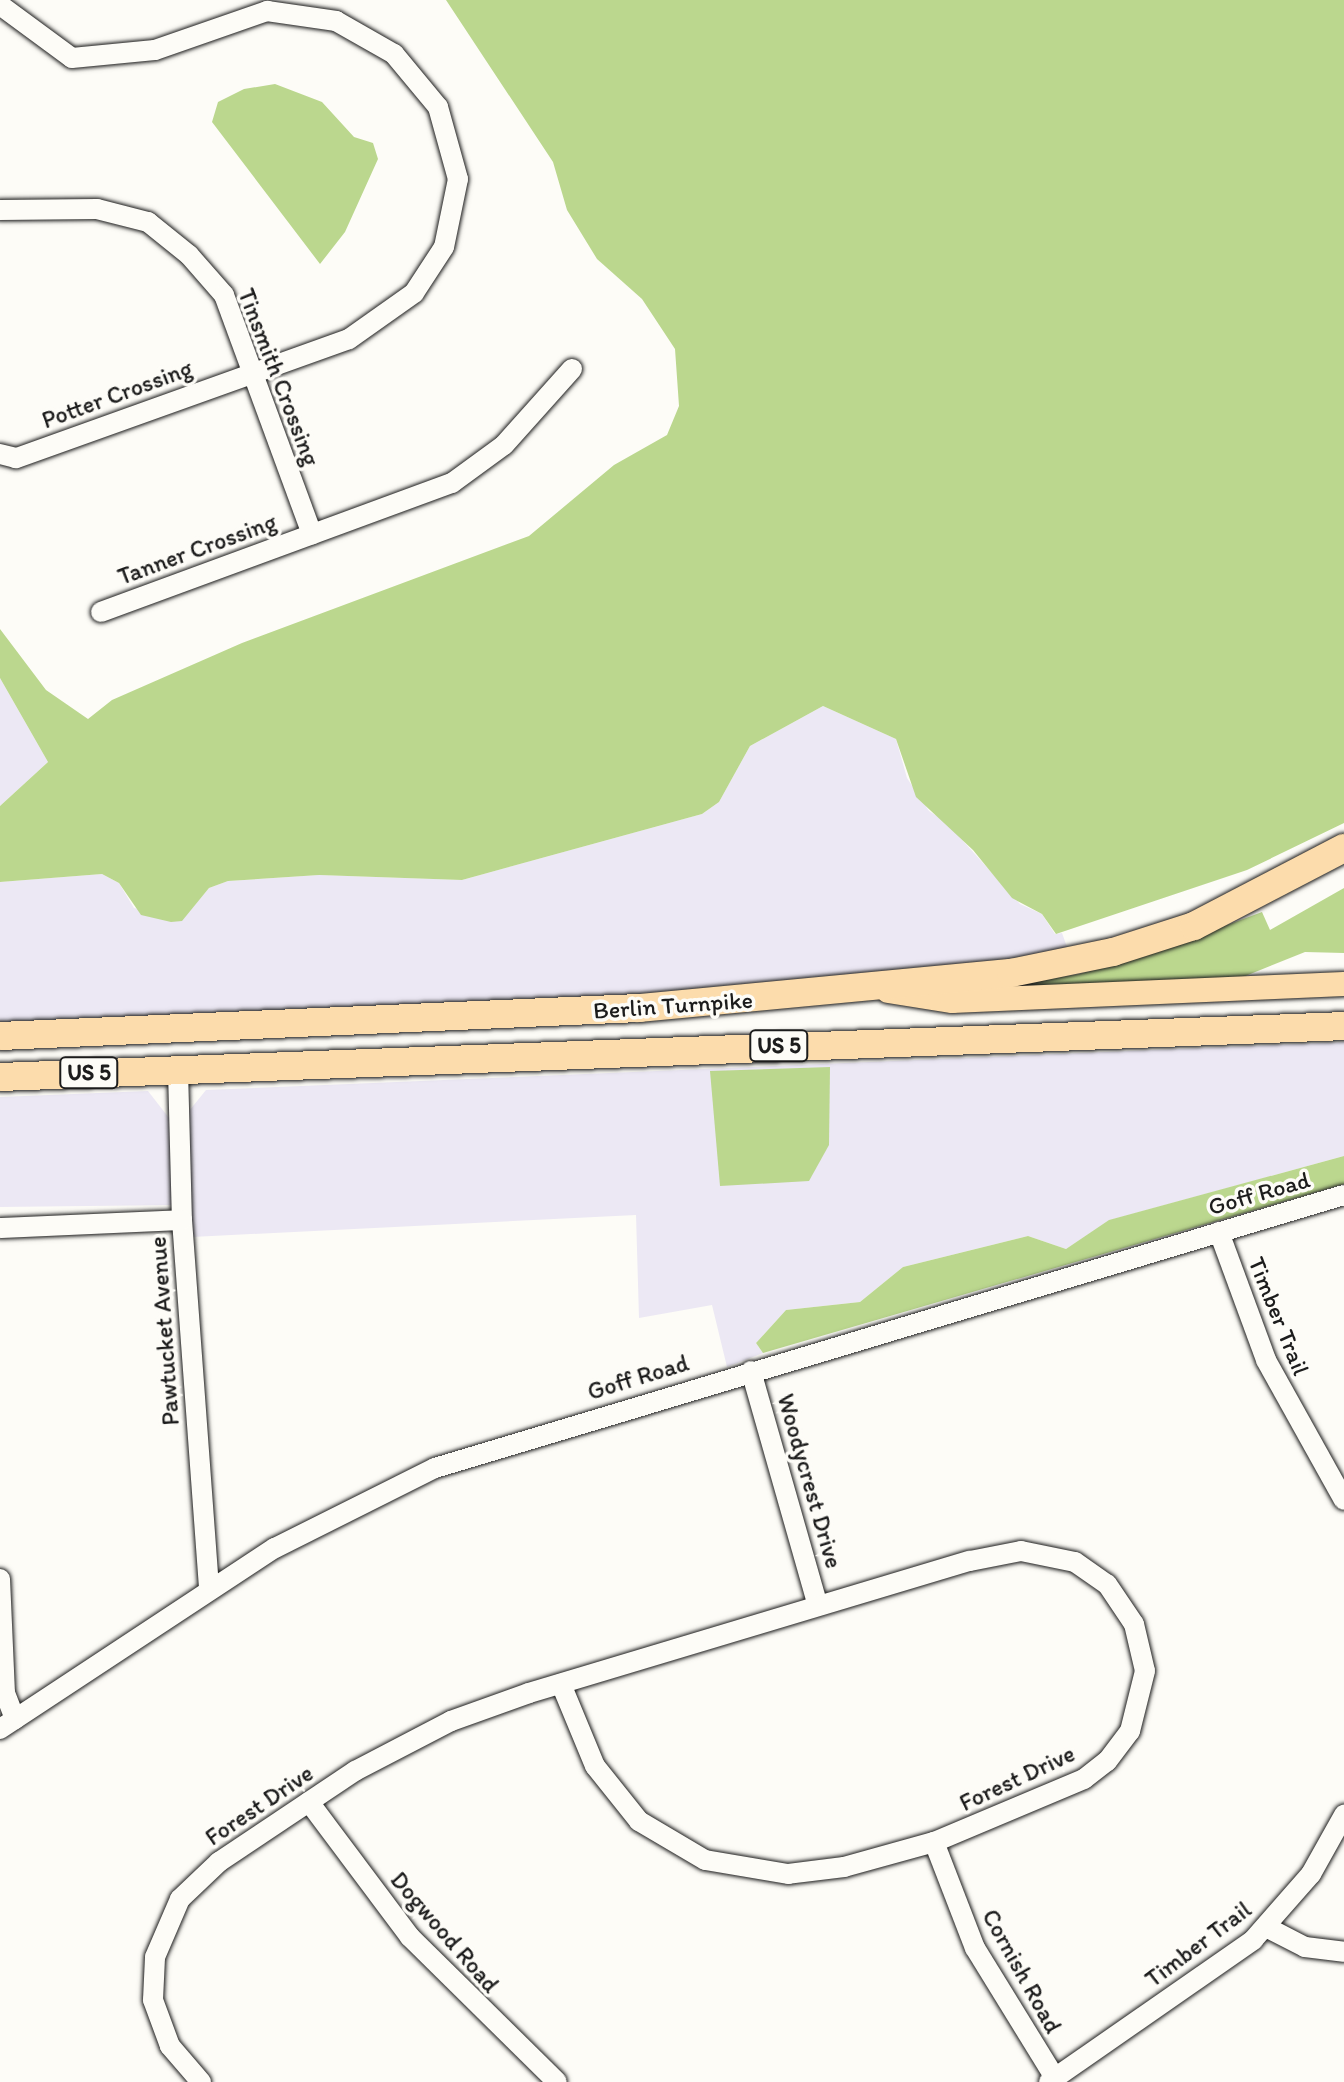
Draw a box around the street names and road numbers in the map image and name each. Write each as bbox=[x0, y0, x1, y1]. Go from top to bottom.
street label: Tinsmith Crossing bbox=[232, 284, 326, 470]
street label: Potter Crossing bbox=[37, 353, 197, 435]
street label: Tanner Crossing bbox=[114, 507, 280, 591]
street label: Berlin Turnpike bbox=[593, 985, 753, 1025]
road number: US 5 bbox=[749, 1028, 809, 1064]
road number: US 5 bbox=[59, 1055, 119, 1091]
street label: Goff Road bbox=[1205, 1165, 1313, 1221]
street label: Pawtucket Avenue bbox=[143, 1236, 185, 1426]
street label: Timber Trail bbox=[1242, 1253, 1316, 1379]
street label: Goff Road bbox=[584, 1348, 692, 1406]
street label: Woodycrest Drive bbox=[771, 1390, 849, 1572]
street label: Forest Drive bbox=[955, 1739, 1079, 1817]
street label: Forest Drive bbox=[200, 1758, 318, 1852]
street label: Dogwood Road bbox=[384, 1865, 506, 1999]
street label: Timber Trail bbox=[1139, 1895, 1257, 1993]
street label: Cornish Road bbox=[976, 1904, 1068, 2038]

